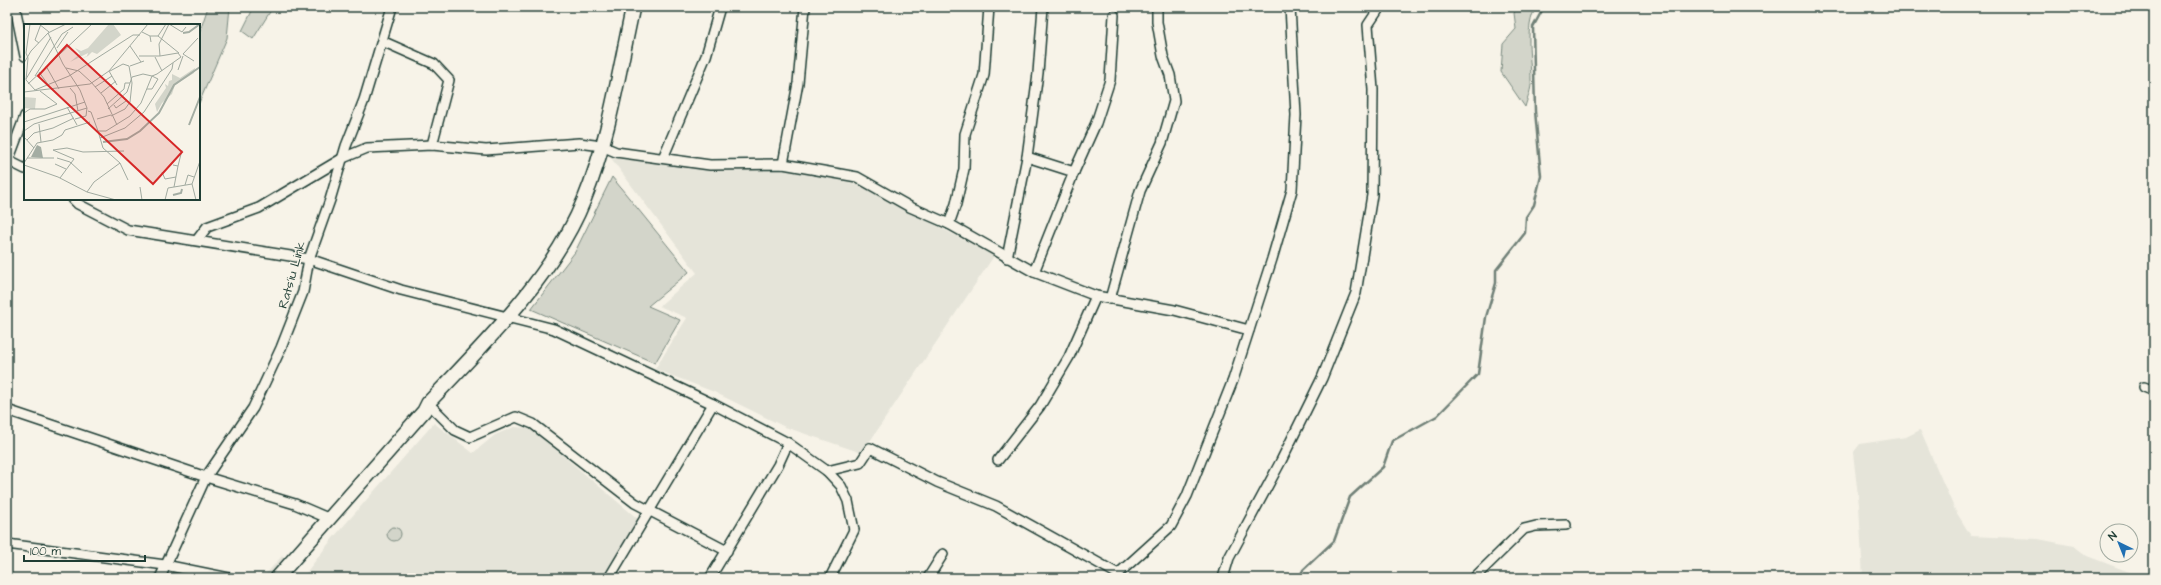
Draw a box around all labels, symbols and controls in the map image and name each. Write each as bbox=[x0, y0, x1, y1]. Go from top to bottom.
inset map bbox=[24, 24, 200, 200]
street label: Rats'iu Link bbox=[274, 239, 310, 311]
north arrow bbox=[2099, 523, 2139, 563]
text: N bbox=[2105, 528, 2120, 544]
scale bar bbox=[24, 537, 145, 563]
text: 100 m bbox=[30, 543, 61, 560]

